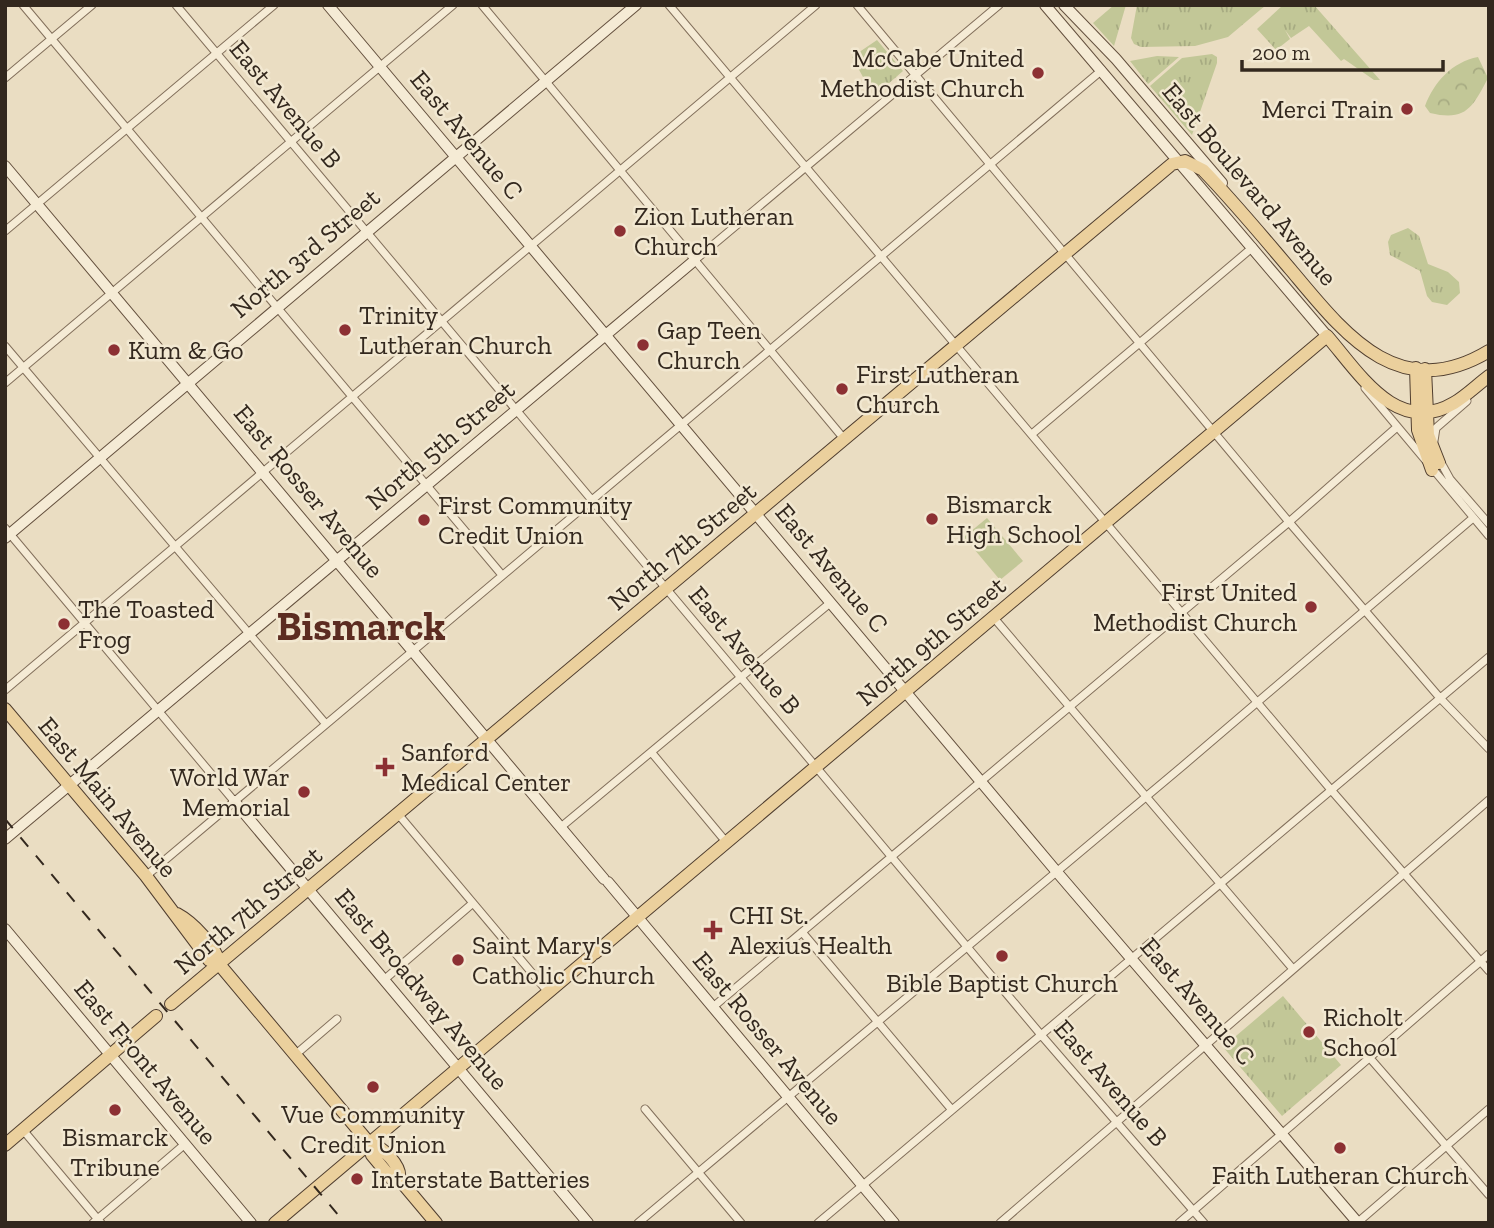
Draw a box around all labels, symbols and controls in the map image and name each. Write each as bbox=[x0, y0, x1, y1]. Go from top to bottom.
scale bar bbox=[1242, 28, 1443, 72]
street label: East Avenue B bbox=[223, 33, 349, 175]
text: 200 m bbox=[1252, 40, 1310, 65]
place label: McCabe United Methodist Church bbox=[820, 42, 1024, 104]
street label: East Avenue C bbox=[404, 64, 530, 206]
marker: McCabe United Methodist Church bbox=[1030, 65, 1046, 81]
street label: East Boulevard Avenue bbox=[1156, 76, 1344, 292]
place label: Merci Train bbox=[1261, 93, 1393, 125]
marker: Merci Train bbox=[1399, 101, 1415, 117]
street label: North 3rd Street bbox=[224, 181, 386, 325]
place label: Zion Lutheran Church bbox=[634, 200, 794, 262]
marker: Zion Lutheran Church bbox=[612, 223, 628, 239]
place label: Trinity Lutheran Church bbox=[359, 299, 552, 361]
place label: Gap Teen Church bbox=[657, 314, 761, 376]
marker: Trinity Lutheran Church bbox=[337, 322, 353, 338]
place label: Kum & Go bbox=[128, 334, 244, 366]
marker: Gap Teen Church bbox=[635, 337, 651, 353]
marker: Kum & Go bbox=[106, 342, 122, 358]
place label: First Lutheran Church bbox=[856, 358, 1019, 420]
street label: North 5th Street bbox=[359, 373, 521, 517]
marker: First Lutheran Church bbox=[834, 381, 850, 397]
street label: East Rosser Avenue bbox=[227, 398, 391, 584]
street label: North 7th Street bbox=[601, 475, 763, 617]
place label: Bismarck High School bbox=[946, 488, 1081, 550]
place label: First Community Credit Union bbox=[438, 489, 633, 551]
street label: East Avenue C bbox=[769, 497, 895, 639]
marker: Bismarck High School bbox=[924, 511, 940, 527]
marker: First Community Credit Union bbox=[416, 512, 432, 528]
street label: North 9th Street bbox=[850, 569, 1012, 713]
place label: First United Methodist Church bbox=[1093, 576, 1297, 638]
street label: East Avenue B bbox=[682, 579, 808, 721]
place label: The Toasted Frog bbox=[78, 593, 214, 655]
marker: First United Methodist Church bbox=[1303, 599, 1319, 615]
district label: Bismarck bbox=[276, 602, 446, 650]
marker: The Toasted Frog bbox=[56, 616, 72, 632]
street label: East Main Avenue bbox=[32, 710, 184, 884]
place label: Sanford Medical Center bbox=[401, 736, 571, 798]
marker: Sanford Medical Center bbox=[375, 757, 395, 777]
place label: World War Memorial bbox=[170, 761, 290, 823]
marker: World War Memorial bbox=[296, 784, 312, 800]
street label: North 7th Street bbox=[167, 839, 329, 981]
street label: East Broadway Avenue bbox=[328, 882, 516, 1096]
place label: CHI St. Alexius Health bbox=[729, 899, 893, 961]
marker: CHI St. Alexius Health bbox=[703, 920, 723, 940]
place label: Saint Mary's Catholic Church bbox=[472, 929, 655, 991]
street label: East Avenue C bbox=[1134, 930, 1262, 1072]
street label: East Rosser Avenue bbox=[686, 945, 850, 1131]
marker: Bible Baptist Church bbox=[994, 948, 1010, 964]
marker: Saint Mary's Catholic Church bbox=[450, 952, 466, 968]
place label: Bible Baptist Church bbox=[886, 967, 1118, 999]
street label: East Front Avenue bbox=[68, 973, 224, 1151]
place label: Richolt School bbox=[1323, 1001, 1403, 1063]
street label: East Avenue B bbox=[1047, 1013, 1175, 1153]
marker: Richolt School bbox=[1301, 1024, 1317, 1040]
marker: Vue Community Credit Union bbox=[365, 1079, 381, 1095]
place label: Vue Community Credit Union bbox=[280, 1098, 465, 1160]
marker: Bismarck Tribune bbox=[107, 1102, 123, 1118]
place label: Bismarck Tribune bbox=[62, 1121, 168, 1183]
marker: Faith Lutheran Church bbox=[1332, 1140, 1348, 1156]
place label: Faith Lutheran Church bbox=[1212, 1159, 1469, 1191]
place label: Interstate Batteries bbox=[371, 1163, 590, 1195]
marker: Interstate Batteries bbox=[349, 1171, 365, 1187]

